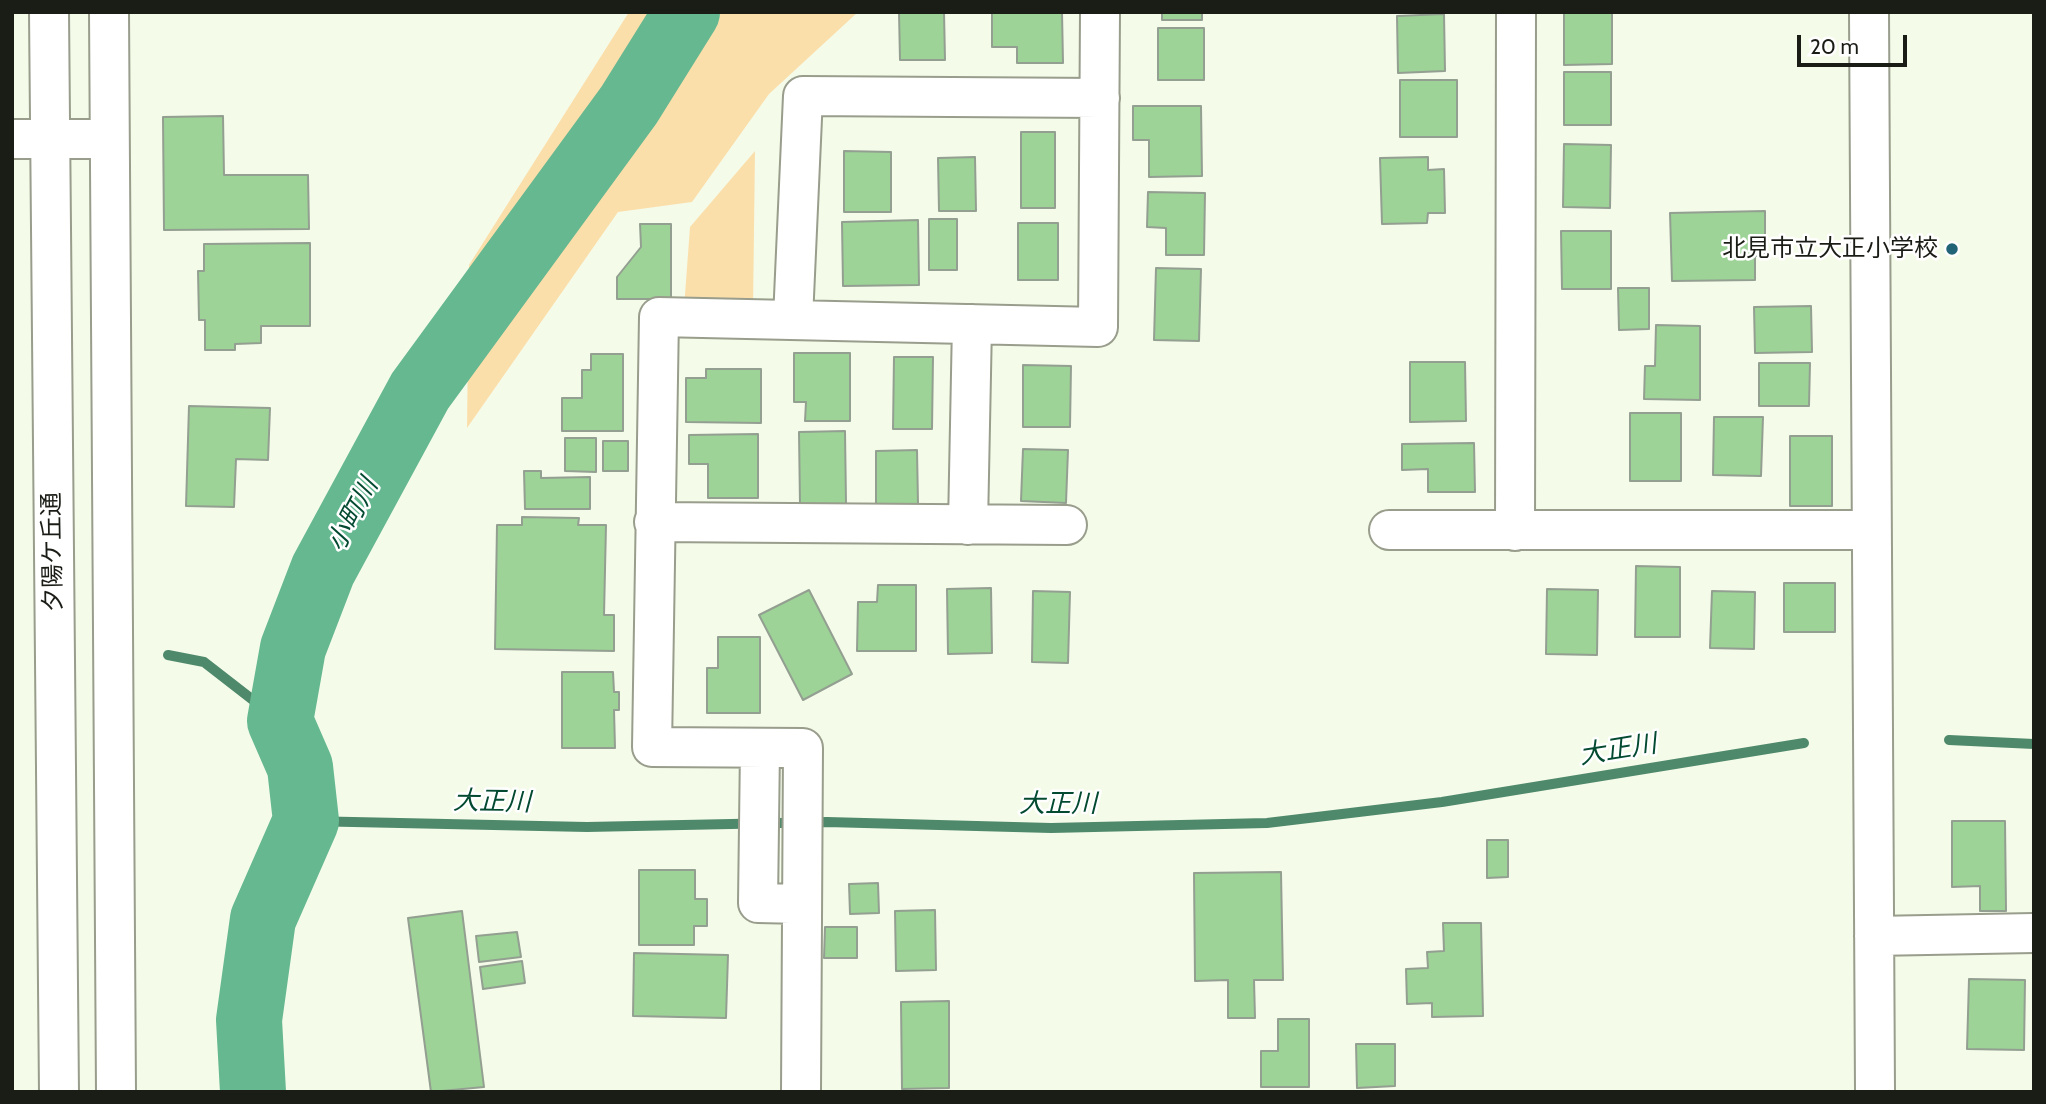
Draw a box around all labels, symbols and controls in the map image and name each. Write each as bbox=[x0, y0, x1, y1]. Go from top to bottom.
scale bar bbox=[1801, 21, 1911, 65]
text: 20 m bbox=[1810, 34, 1859, 59]
place label: 北見市立大正小学校 bbox=[1722, 235, 1938, 263]
marker: 北見市立大正小学校 bbox=[1944, 241, 1960, 257]
water label: 小町川 bbox=[321, 473, 385, 557]
street label: 夕陽ケ丘通 bbox=[38, 492, 68, 612]
water label: 大正川 bbox=[1577, 728, 1659, 772]
water label: 大正川 bbox=[453, 786, 531, 818]
water label: 大正川 bbox=[1019, 788, 1097, 820]

